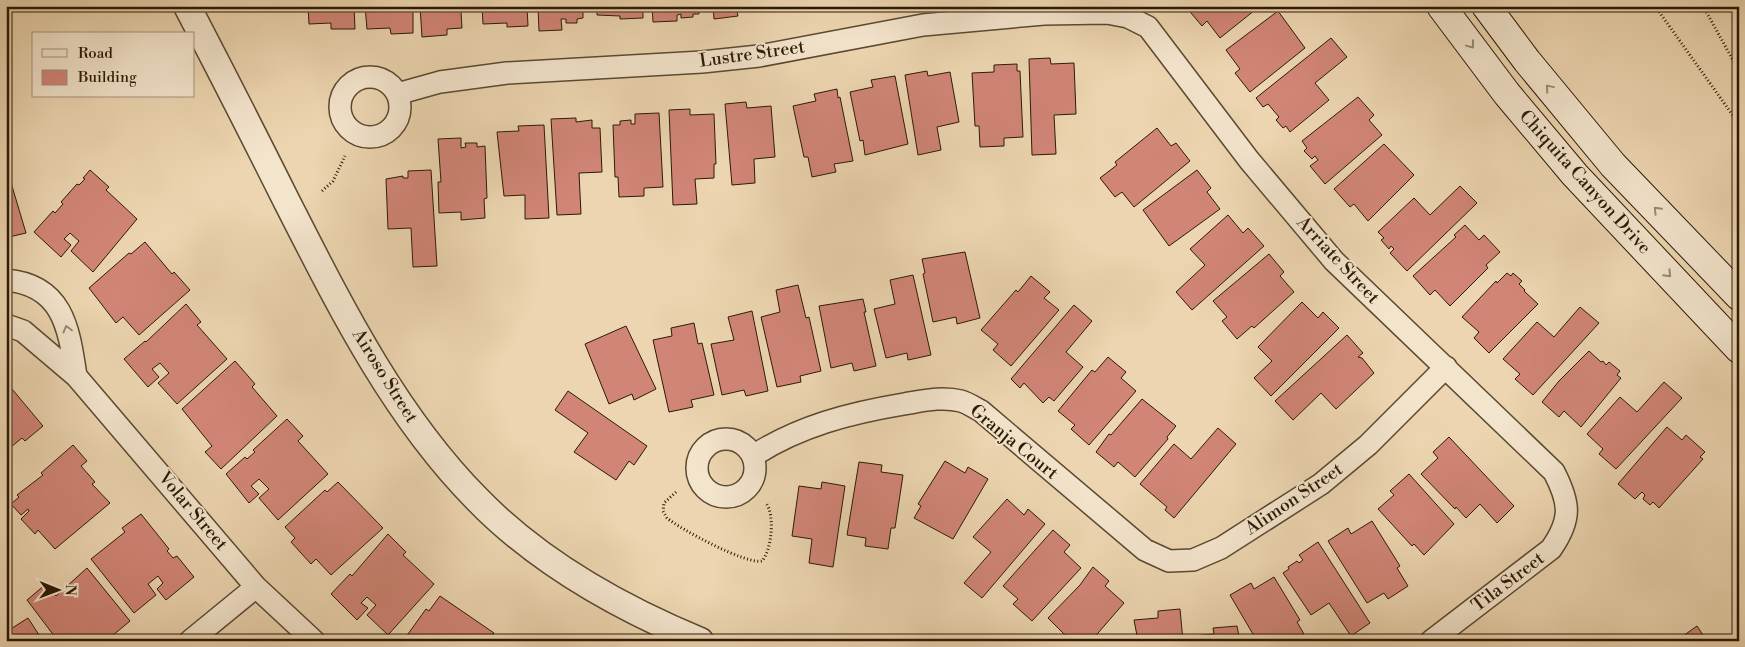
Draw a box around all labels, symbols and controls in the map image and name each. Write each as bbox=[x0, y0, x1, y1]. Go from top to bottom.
legend bbox=[32, 32, 195, 98]
street label: Lustre Street bbox=[698, 35, 807, 73]
one-way arrow bbox=[1465, 39, 1473, 48]
text: Road bbox=[78, 44, 113, 63]
text: Building bbox=[77, 68, 137, 87]
one-way arrow bbox=[1546, 85, 1555, 94]
street label: Chiquita Canyon Drive bbox=[1514, 105, 1656, 259]
one-way arrow bbox=[1654, 207, 1663, 216]
street label: Arriate Street bbox=[1291, 211, 1385, 309]
one-way arrow bbox=[1662, 268, 1671, 277]
street label: Airoso Street bbox=[346, 324, 423, 428]
one-way arrow bbox=[63, 325, 73, 333]
street label: Granja Court bbox=[965, 399, 1063, 485]
street label: Alimon Street bbox=[1240, 458, 1348, 541]
street label: Volar Street bbox=[153, 466, 233, 556]
street label: Tila Street bbox=[1467, 547, 1550, 617]
north arrow bbox=[32, 564, 82, 614]
text: N bbox=[61, 585, 79, 596]

